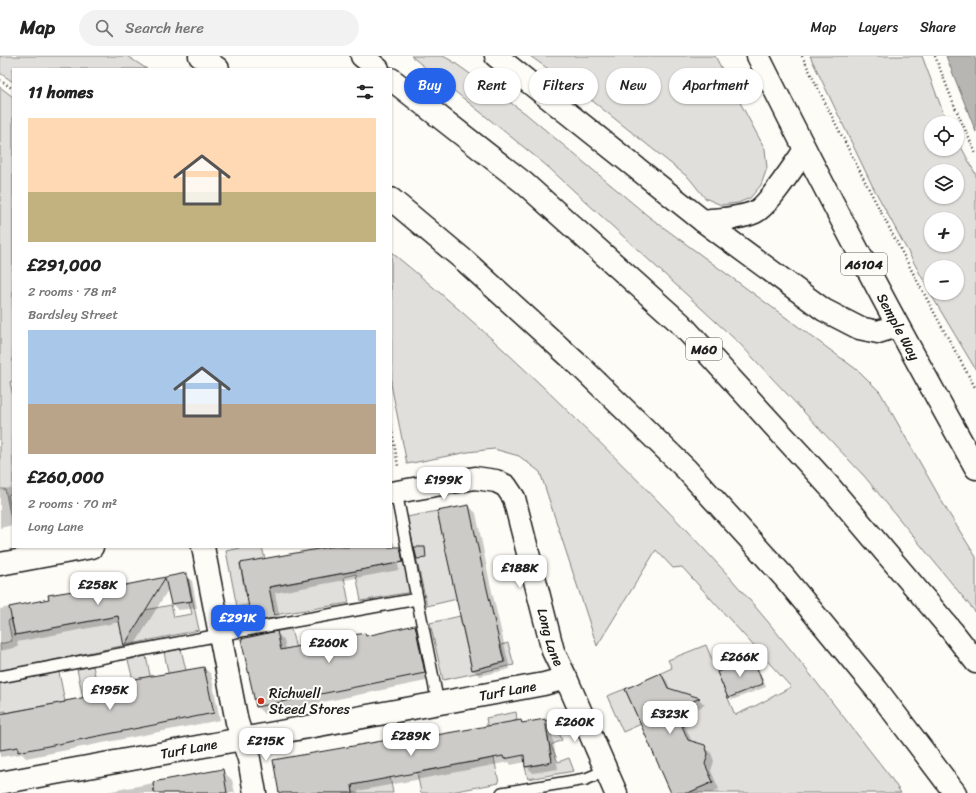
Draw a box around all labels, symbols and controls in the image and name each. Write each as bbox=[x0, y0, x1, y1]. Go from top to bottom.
search box bbox=[79, 10, 359, 46]
text: Map bbox=[20, 11, 55, 44]
text: Search here bbox=[125, 15, 204, 41]
text: Map bbox=[811, 15, 836, 40]
text: Layers bbox=[858, 15, 898, 40]
text: Share bbox=[920, 15, 956, 40]
icon: search bbox=[93, 17, 115, 39]
chip: Buy bbox=[404, 68, 456, 104]
chip: Rent bbox=[464, 68, 521, 104]
chip: Filters bbox=[529, 68, 598, 104]
chip: New bbox=[606, 68, 661, 104]
chip: Apartment bbox=[669, 68, 763, 104]
text: 11 homes bbox=[28, 77, 93, 107]
icon: filters bbox=[354, 81, 376, 103]
map controls bbox=[924, 116, 964, 300]
button: locate bbox=[924, 116, 964, 156]
icon: home bbox=[166, 144, 238, 216]
button: layers bbox=[924, 164, 964, 204]
button: + bbox=[924, 212, 964, 252]
text: £291,000 bbox=[28, 250, 101, 280]
road number: A6104 bbox=[841, 253, 887, 275]
button: − bbox=[924, 260, 964, 300]
text: 2 rooms · 78 m² bbox=[28, 280, 117, 303]
street label: Semple Way bbox=[869, 288, 927, 366]
text: Bardsley Street bbox=[28, 303, 118, 326]
road number: M60 bbox=[686, 338, 722, 360]
icon: home bbox=[166, 356, 238, 428]
text: £260,000 bbox=[28, 462, 104, 492]
pin: £199K bbox=[416, 467, 472, 501]
text: £199K bbox=[426, 468, 462, 491]
text: 2 rooms · 70 m² bbox=[28, 492, 117, 515]
text: Long Lane bbox=[28, 515, 83, 538]
pin: £188K bbox=[492, 555, 548, 589]
text: £188K bbox=[502, 556, 538, 579]
pin: £258K bbox=[70, 572, 126, 606]
text: £258K bbox=[79, 573, 117, 596]
pin: £291K bbox=[210, 605, 266, 639]
street label: Long Lane bbox=[530, 605, 571, 671]
text: £291K bbox=[220, 606, 256, 629]
pin: £260K bbox=[301, 630, 357, 664]
text: £260K bbox=[310, 631, 348, 654]
pin: £266K bbox=[712, 644, 768, 678]
text: £266K bbox=[721, 645, 759, 668]
street label: Turf Lane bbox=[477, 674, 538, 709]
pin: £195K bbox=[82, 677, 138, 711]
text: £195K bbox=[92, 678, 128, 701]
place label: Richwell Steed Stores bbox=[269, 681, 351, 722]
marker: Richwell Steed Stores bbox=[256, 696, 266, 706]
pin: £323K bbox=[642, 701, 698, 735]
text: £323K bbox=[652, 702, 688, 725]
pin: £260K bbox=[547, 709, 603, 743]
text: £260K bbox=[556, 710, 594, 733]
pin: £289K bbox=[383, 723, 439, 757]
text: £289K bbox=[392, 724, 430, 747]
pin: £215K bbox=[238, 728, 294, 762]
text: £215K bbox=[248, 729, 284, 752]
street label: Turf Lane bbox=[159, 732, 220, 767]

